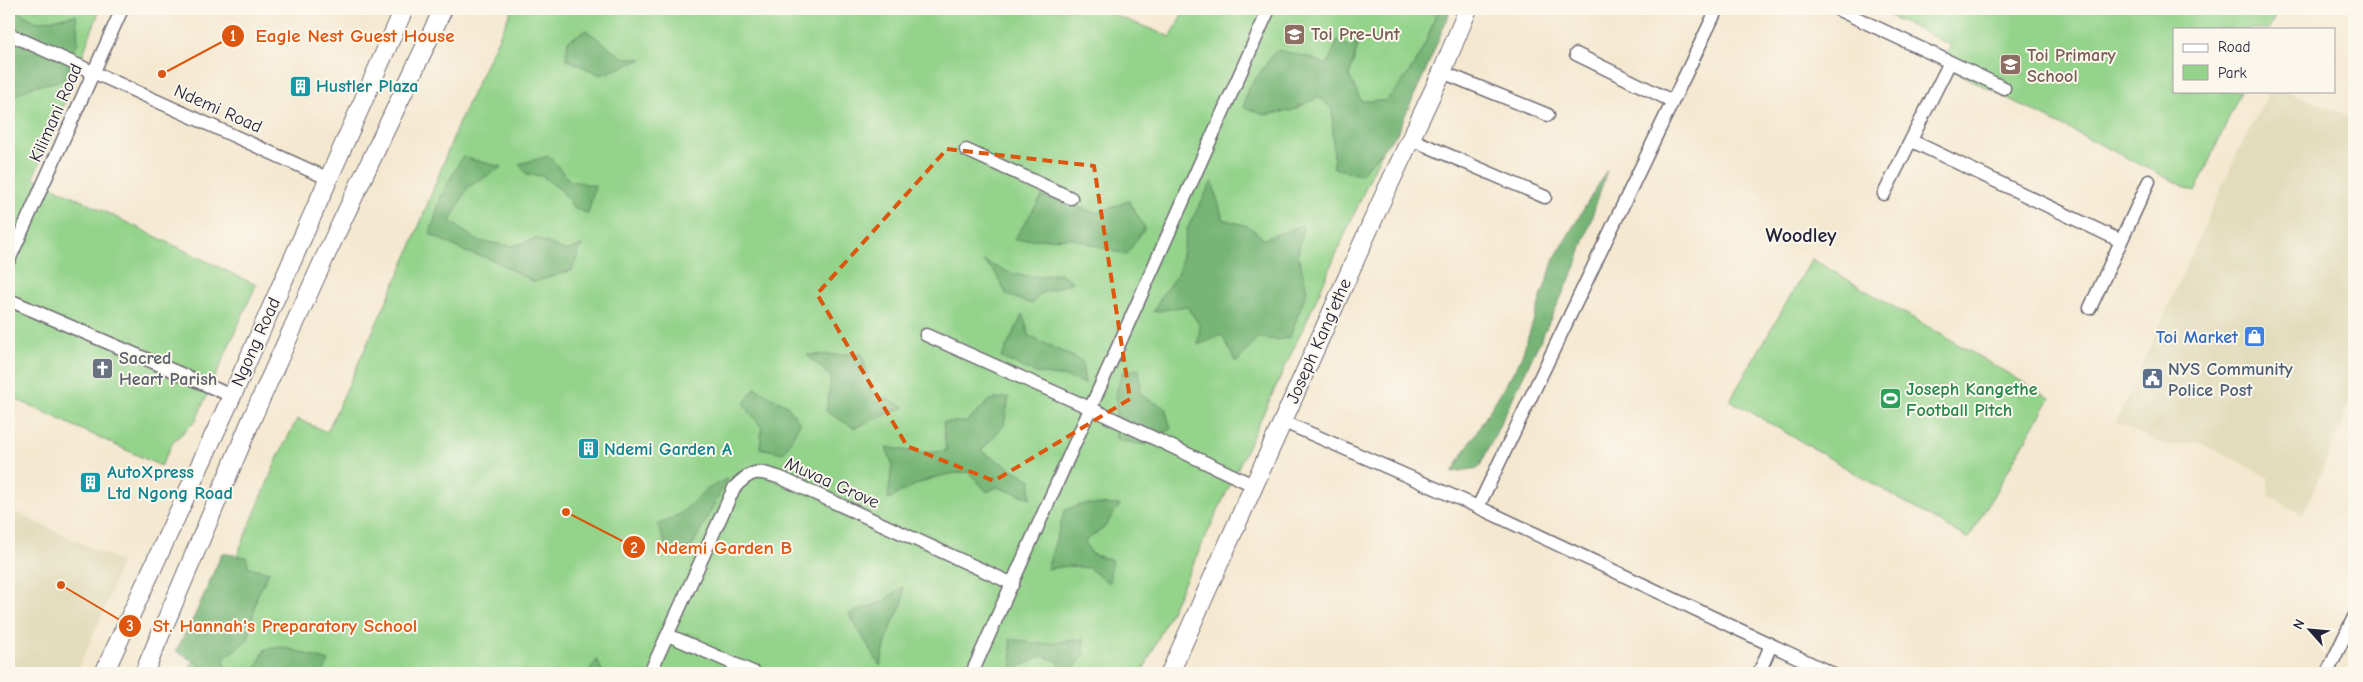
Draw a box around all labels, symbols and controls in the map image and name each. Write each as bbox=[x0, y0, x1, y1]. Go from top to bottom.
callout: Eagle Nest Guest House bbox=[220, 19, 464, 53]
school or university icon: Toi Pre-Unt bbox=[1283, 22, 1307, 46]
place label: Toi Pre-Unt bbox=[1311, 24, 1401, 45]
text: Eagle Nest Guest House bbox=[256, 25, 455, 47]
text: 1 bbox=[230, 27, 236, 45]
legend bbox=[2173, 28, 2336, 92]
text: Road bbox=[2218, 38, 2250, 56]
place label: Toi Primary School bbox=[2027, 45, 2116, 87]
school or university icon: Toi Primary School bbox=[1999, 53, 2023, 77]
street label: Kilimani Road bbox=[25, 61, 87, 165]
text: Park bbox=[2218, 64, 2247, 82]
building icon: Hustler Plaza bbox=[288, 74, 312, 98]
place label: Hustler Plaza bbox=[316, 76, 418, 97]
street label: Ndemi Road bbox=[171, 80, 265, 138]
district label: Woodley bbox=[1766, 224, 1837, 247]
street label: Joseph Kang'ethe bbox=[1282, 275, 1356, 407]
street label: Ngong Road bbox=[227, 294, 285, 390]
shop icon: Toi Market bbox=[2242, 325, 2266, 349]
place label: Toi Market bbox=[2156, 327, 2239, 348]
place label: Sacred Heart Parish bbox=[119, 348, 217, 390]
church icon: Sacred Heart Parish bbox=[91, 356, 115, 380]
place label: NYS Community Police Post bbox=[2168, 359, 2294, 401]
public building icon: NYS Community Police Post bbox=[2140, 367, 2164, 391]
place label: Joseph Kangethe Football Pitch bbox=[1906, 379, 2038, 421]
sports icon: Joseph Kangethe Football Pitch bbox=[1878, 387, 1902, 411]
building icon: Ndemi Garden A bbox=[576, 437, 600, 461]
place label: Ndemi Garden A bbox=[604, 439, 732, 460]
street label: Muvaa Grove bbox=[781, 453, 883, 513]
place label: AutoXpress Ltd Ngong Road bbox=[107, 462, 233, 504]
building icon: AutoXpress Ltd Ngong Road bbox=[79, 470, 103, 494]
callout: Ndemi Garden B bbox=[621, 530, 802, 564]
text: Ndemi Garden B bbox=[656, 537, 792, 559]
text: 2 bbox=[630, 539, 638, 557]
north arrow bbox=[2286, 604, 2336, 654]
callout: St. Hannah's Preparatory School bbox=[117, 609, 427, 643]
text: St. Hannah's Preparatory School bbox=[153, 615, 417, 637]
text: N bbox=[2289, 616, 2309, 632]
text: 3 bbox=[126, 617, 134, 635]

